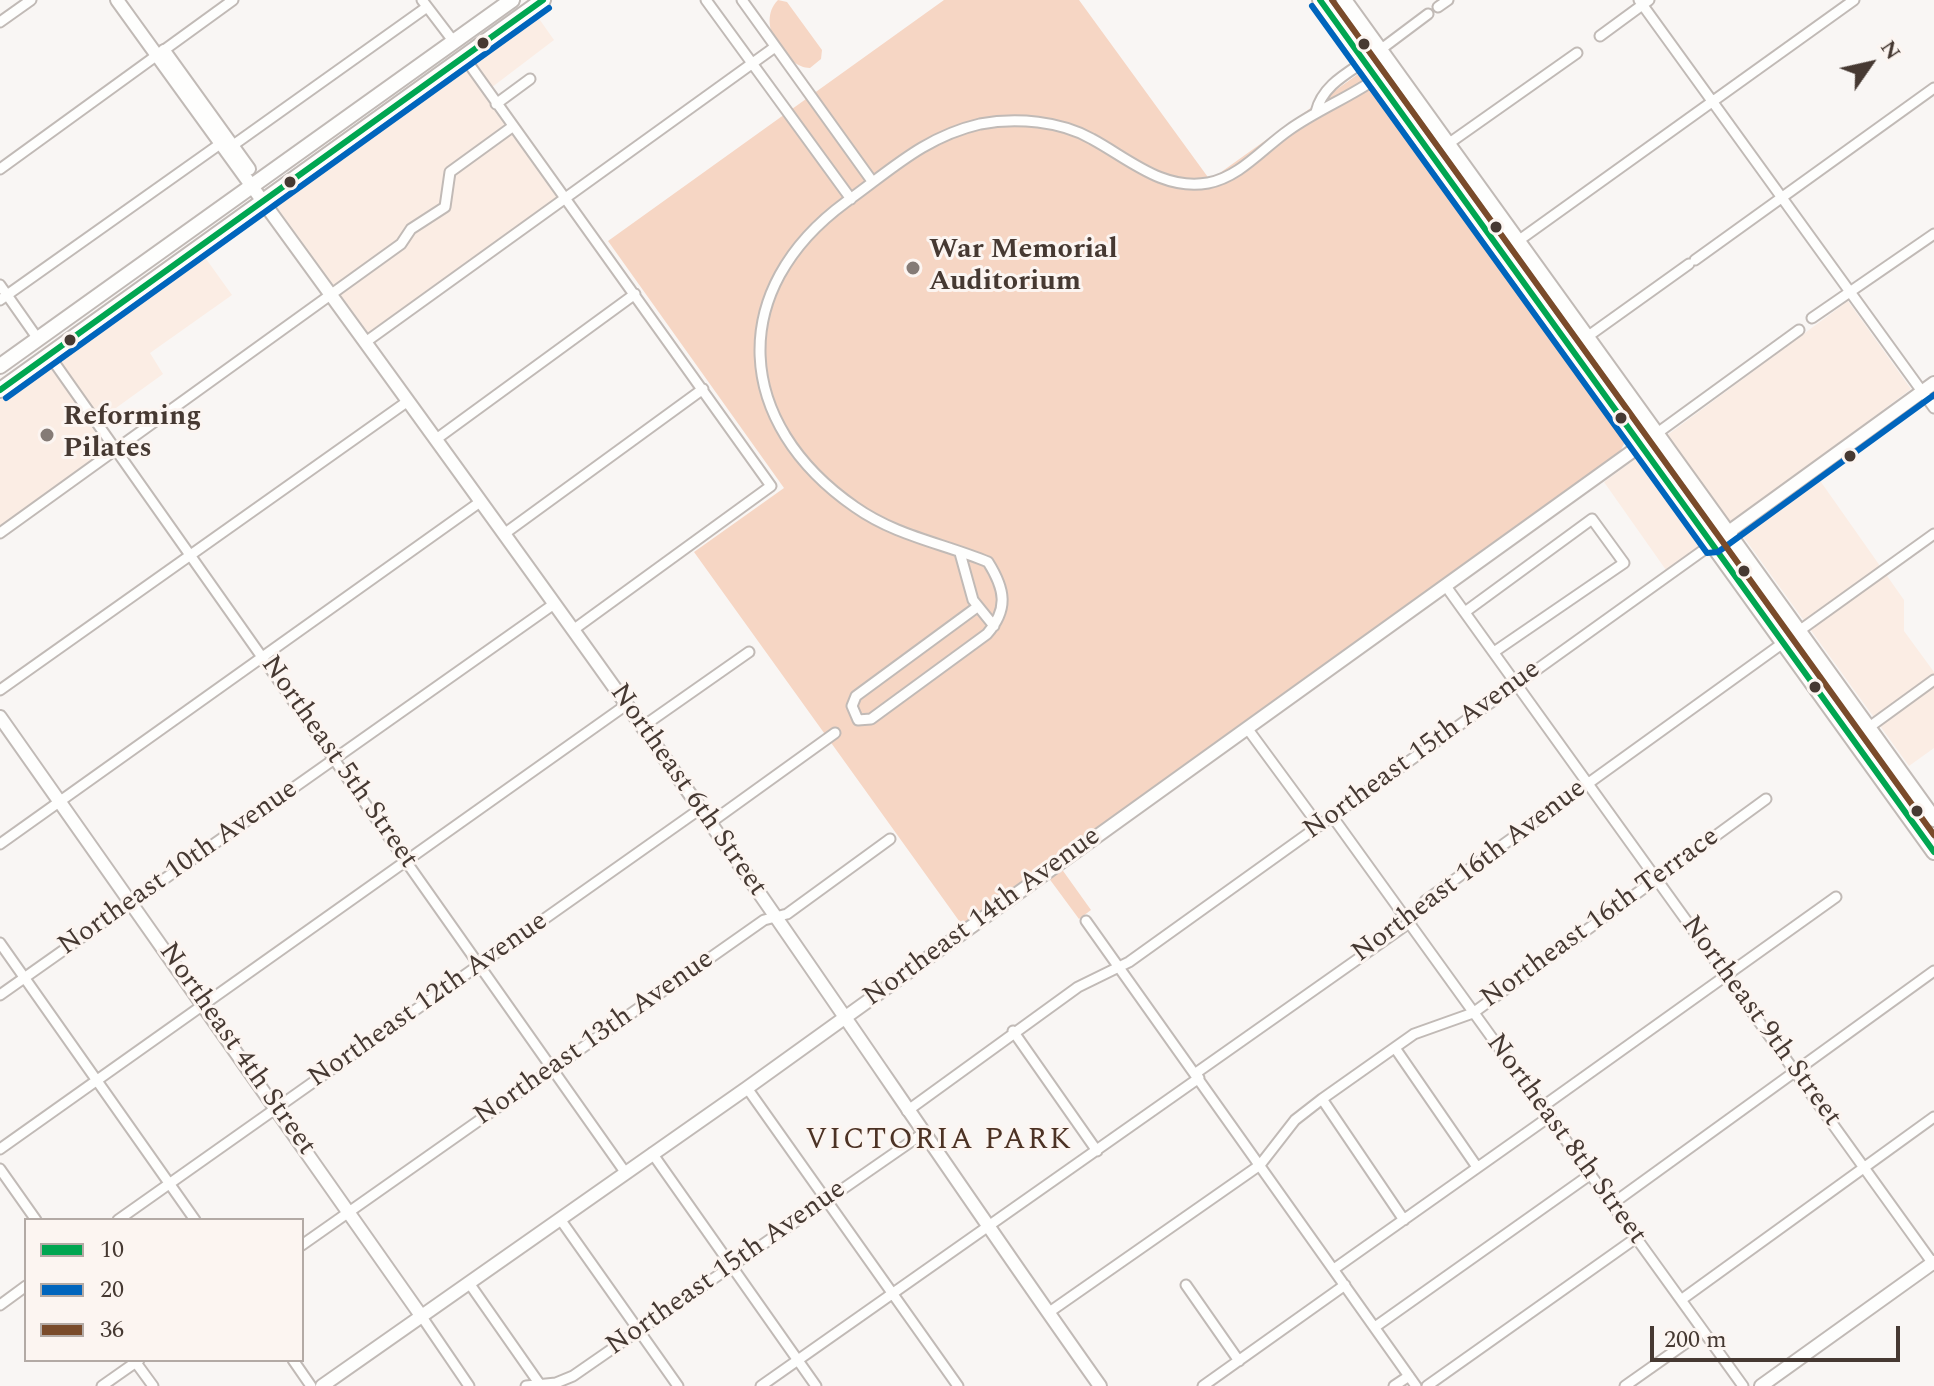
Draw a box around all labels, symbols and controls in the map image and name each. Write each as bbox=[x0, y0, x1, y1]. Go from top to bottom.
north arrow bbox=[1830, 24, 1910, 104]
text: N bbox=[1872, 34, 1909, 67]
unlabelled marker bbox=[475, 35, 491, 51]
unlabelled marker bbox=[1356, 36, 1372, 52]
unlabelled marker bbox=[282, 174, 298, 190]
unlabelled marker bbox=[1488, 219, 1504, 235]
place label: War Memorial Auditorium bbox=[929, 235, 1118, 301]
marker: War Memorial Auditorium bbox=[904, 259, 922, 277]
unlabelled marker bbox=[62, 332, 78, 348]
place label: Reforming Pilates bbox=[63, 402, 201, 468]
unlabelled marker bbox=[1613, 410, 1629, 426]
marker: Reforming Pilates bbox=[38, 426, 56, 444]
unlabelled marker bbox=[1842, 448, 1858, 464]
unlabelled marker bbox=[1736, 563, 1752, 579]
street label: Northeast 5th Street bbox=[252, 650, 424, 876]
street label: Northeast 15th Avenue bbox=[1298, 654, 1548, 848]
street label: Northeast 6th Street bbox=[601, 678, 773, 904]
unlabelled marker bbox=[1807, 679, 1823, 695]
street label: Northeast 16th Avenue bbox=[1346, 773, 1594, 971]
street label: Northeast 10th Avenue bbox=[53, 774, 305, 964]
unlabelled marker bbox=[1909, 803, 1925, 819]
street label: Northeast 14th Avenue bbox=[858, 821, 1108, 1015]
street label: Northeast 16th Terrace bbox=[1475, 821, 1727, 1017]
street label: Northeast 12th Avenue bbox=[303, 906, 555, 1096]
street label: Northeast 9th Street bbox=[1672, 910, 1848, 1134]
street label: Northeast 4th Street bbox=[150, 937, 322, 1163]
street label: Northeast 13th Avenue bbox=[469, 944, 721, 1134]
street label: Northeast 8th Street bbox=[1477, 1028, 1653, 1252]
district label: VICTORIA PARK bbox=[805, 1124, 1073, 1160]
street label: Northeast 15th Avenue bbox=[601, 1174, 853, 1364]
legend bbox=[24, 1218, 304, 1362]
text: 10 bbox=[100, 1232, 124, 1268]
text: 20 bbox=[100, 1272, 124, 1308]
scale bar bbox=[1654, 1310, 1904, 1360]
text: 36 bbox=[100, 1312, 124, 1348]
text: 200 m bbox=[1664, 1322, 1727, 1358]

